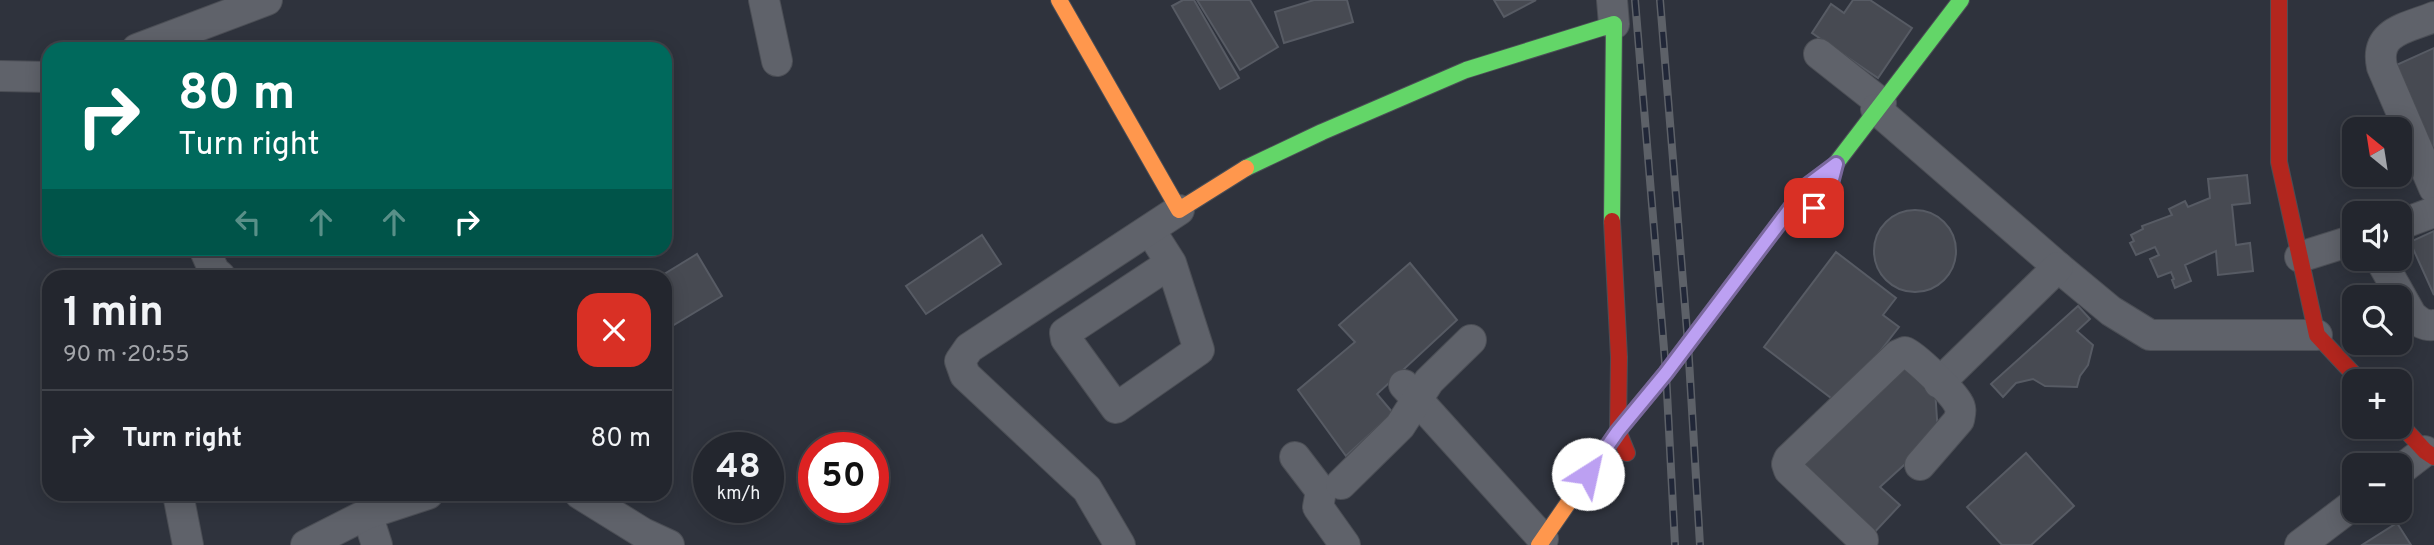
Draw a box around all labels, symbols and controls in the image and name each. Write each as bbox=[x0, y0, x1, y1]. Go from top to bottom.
text: 80 m bbox=[178, 65, 295, 127]
icon: right bbox=[63, 70, 154, 161]
north arrow bbox=[2342, 117, 2412, 187]
map controls bbox=[2342, 117, 2412, 523]
text: Turn right bbox=[178, 126, 320, 166]
pin bbox=[1784, 178, 1844, 238]
icon: arrive bbox=[1795, 189, 1833, 227]
button: sound bbox=[2342, 201, 2412, 271]
icon: left bbox=[229, 203, 267, 241]
icon: ahead bbox=[302, 203, 340, 241]
icon: ahead bbox=[375, 203, 413, 241]
icon: right bbox=[448, 203, 486, 241]
button: search bbox=[2342, 285, 2412, 355]
text: 1 min bbox=[63, 288, 164, 341]
button: close bbox=[577, 293, 651, 367]
text: 90 m · 20:55 bbox=[63, 341, 190, 370]
button: + bbox=[2342, 369, 2412, 439]
icon: right bbox=[63, 420, 101, 458]
text: Turn right bbox=[122, 423, 242, 456]
text: 80 m bbox=[591, 423, 651, 456]
speed limit sign: 50 bbox=[798, 432, 889, 523]
position arrow bbox=[1551, 437, 1625, 511]
text: 48 bbox=[716, 446, 761, 490]
button: − bbox=[2342, 453, 2412, 523]
text: km/h bbox=[717, 483, 760, 506]

